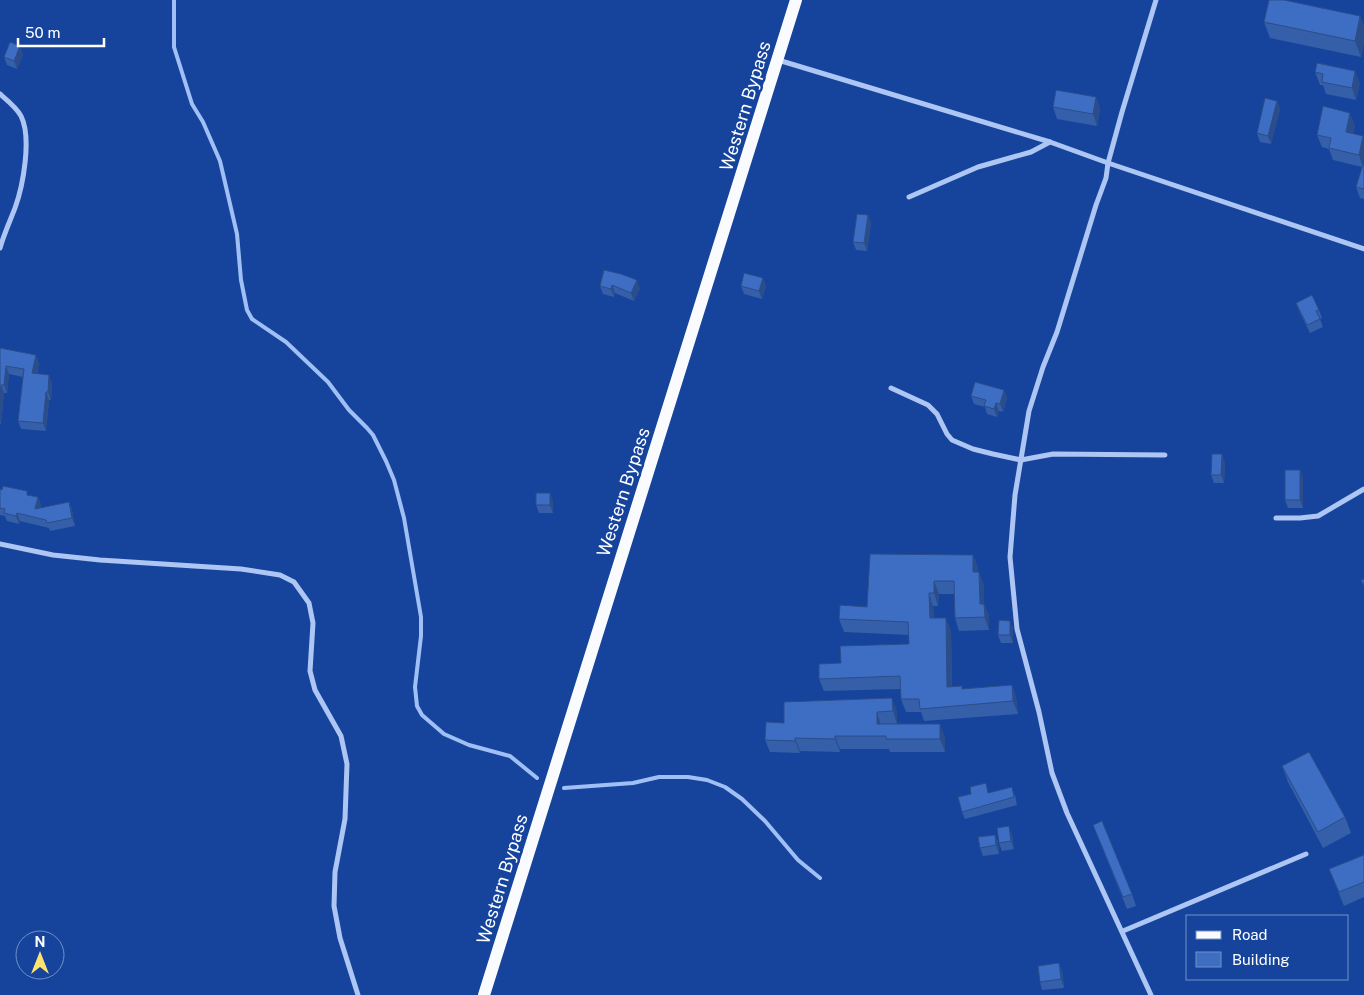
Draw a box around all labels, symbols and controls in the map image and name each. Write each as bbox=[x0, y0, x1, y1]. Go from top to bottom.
scale bar bbox=[18, 15, 104, 47]
text: 50 m bbox=[25, 24, 60, 41]
street label: Western Bypass bbox=[715, 39, 775, 173]
street label: Western Bypass bbox=[592, 425, 654, 559]
street label: Western Bypass bbox=[472, 812, 532, 946]
legend bbox=[1186, 915, 1349, 980]
text: Road bbox=[1232, 926, 1268, 943]
north arrow bbox=[15, 930, 65, 980]
text: N bbox=[35, 934, 45, 950]
text: Building bbox=[1232, 951, 1290, 968]

